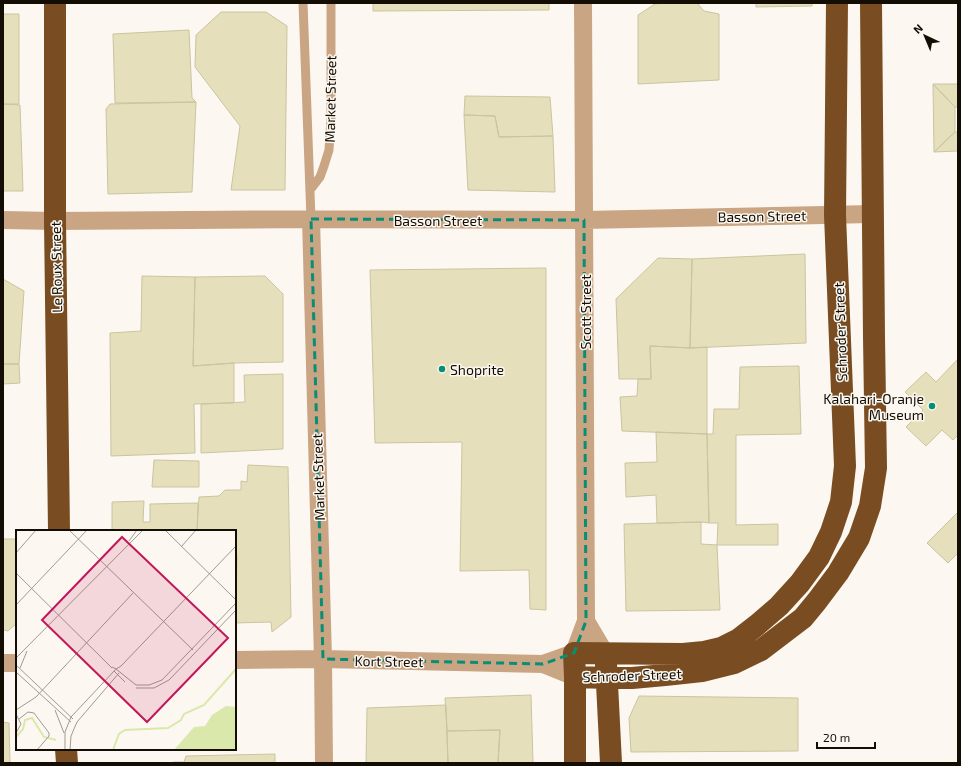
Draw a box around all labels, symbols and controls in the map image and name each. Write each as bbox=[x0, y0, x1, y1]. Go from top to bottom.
north arrow bbox=[905, 16, 945, 56]
text: N bbox=[910, 21, 925, 36]
street label: Market Street bbox=[321, 55, 339, 143]
street label: Basson Street bbox=[717, 207, 807, 225]
street label: Basson Street bbox=[394, 212, 482, 229]
street label: Le Roux Street bbox=[47, 221, 65, 313]
street label: Scott Street bbox=[577, 274, 594, 350]
street label: Schroder Street bbox=[830, 282, 850, 382]
place label: Shoprite bbox=[450, 361, 504, 378]
marker: Shoprite bbox=[437, 364, 447, 374]
place label: Kalahari-Oranje Museum bbox=[823, 390, 924, 423]
marker: Kalahari-Oranje Museum bbox=[927, 401, 937, 411]
street label: Market Street bbox=[308, 433, 328, 521]
inset map bbox=[16, 530, 236, 750]
street label: Kort Street bbox=[354, 652, 424, 670]
street label: Schroder Street bbox=[582, 665, 682, 685]
scale bar bbox=[817, 724, 875, 750]
text: 20 m bbox=[823, 730, 850, 744]

